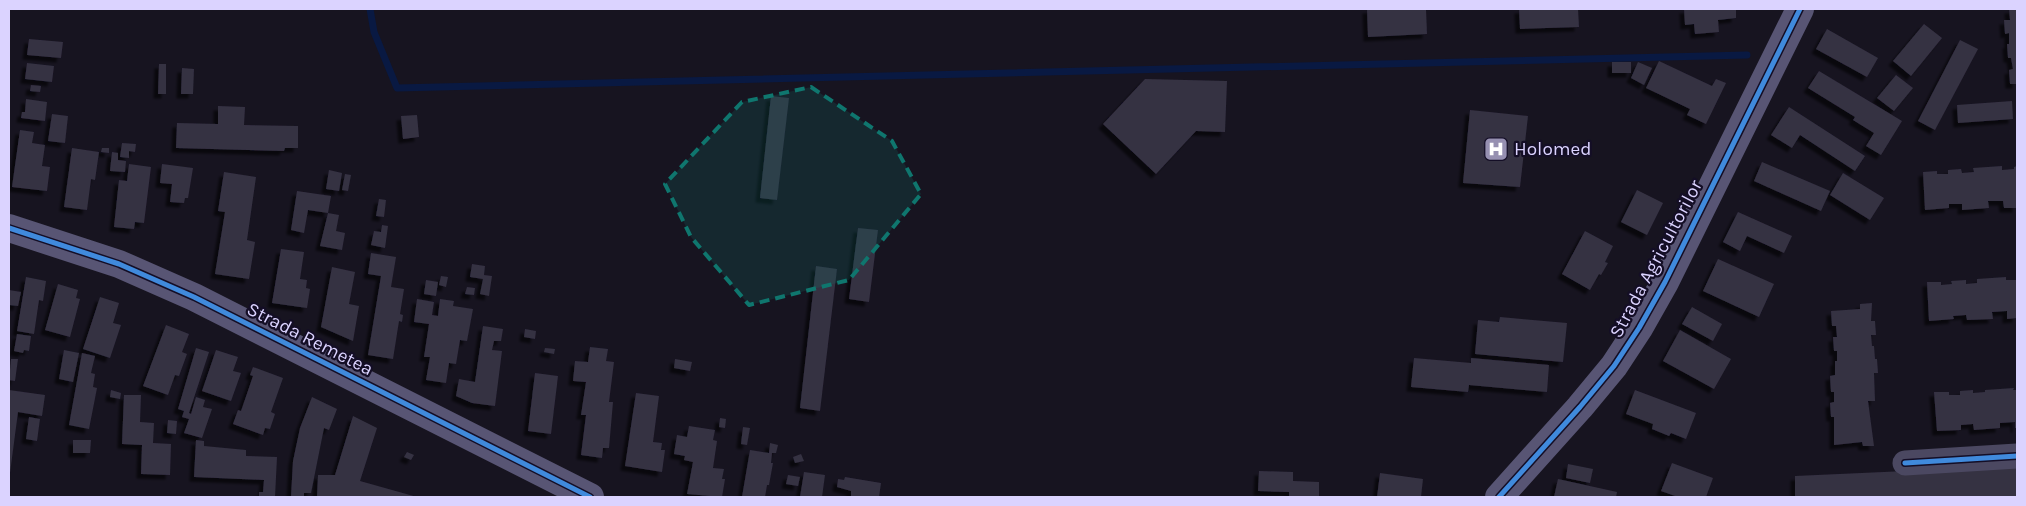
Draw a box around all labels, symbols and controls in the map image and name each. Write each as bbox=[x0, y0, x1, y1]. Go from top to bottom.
hospital icon: Holomed bbox=[1483, 136, 1509, 162]
place label: Holomed bbox=[1514, 138, 1592, 160]
street label: Strada Agricultorilor bbox=[1605, 176, 1707, 342]
street label: Strada Remetea bbox=[243, 298, 377, 380]

